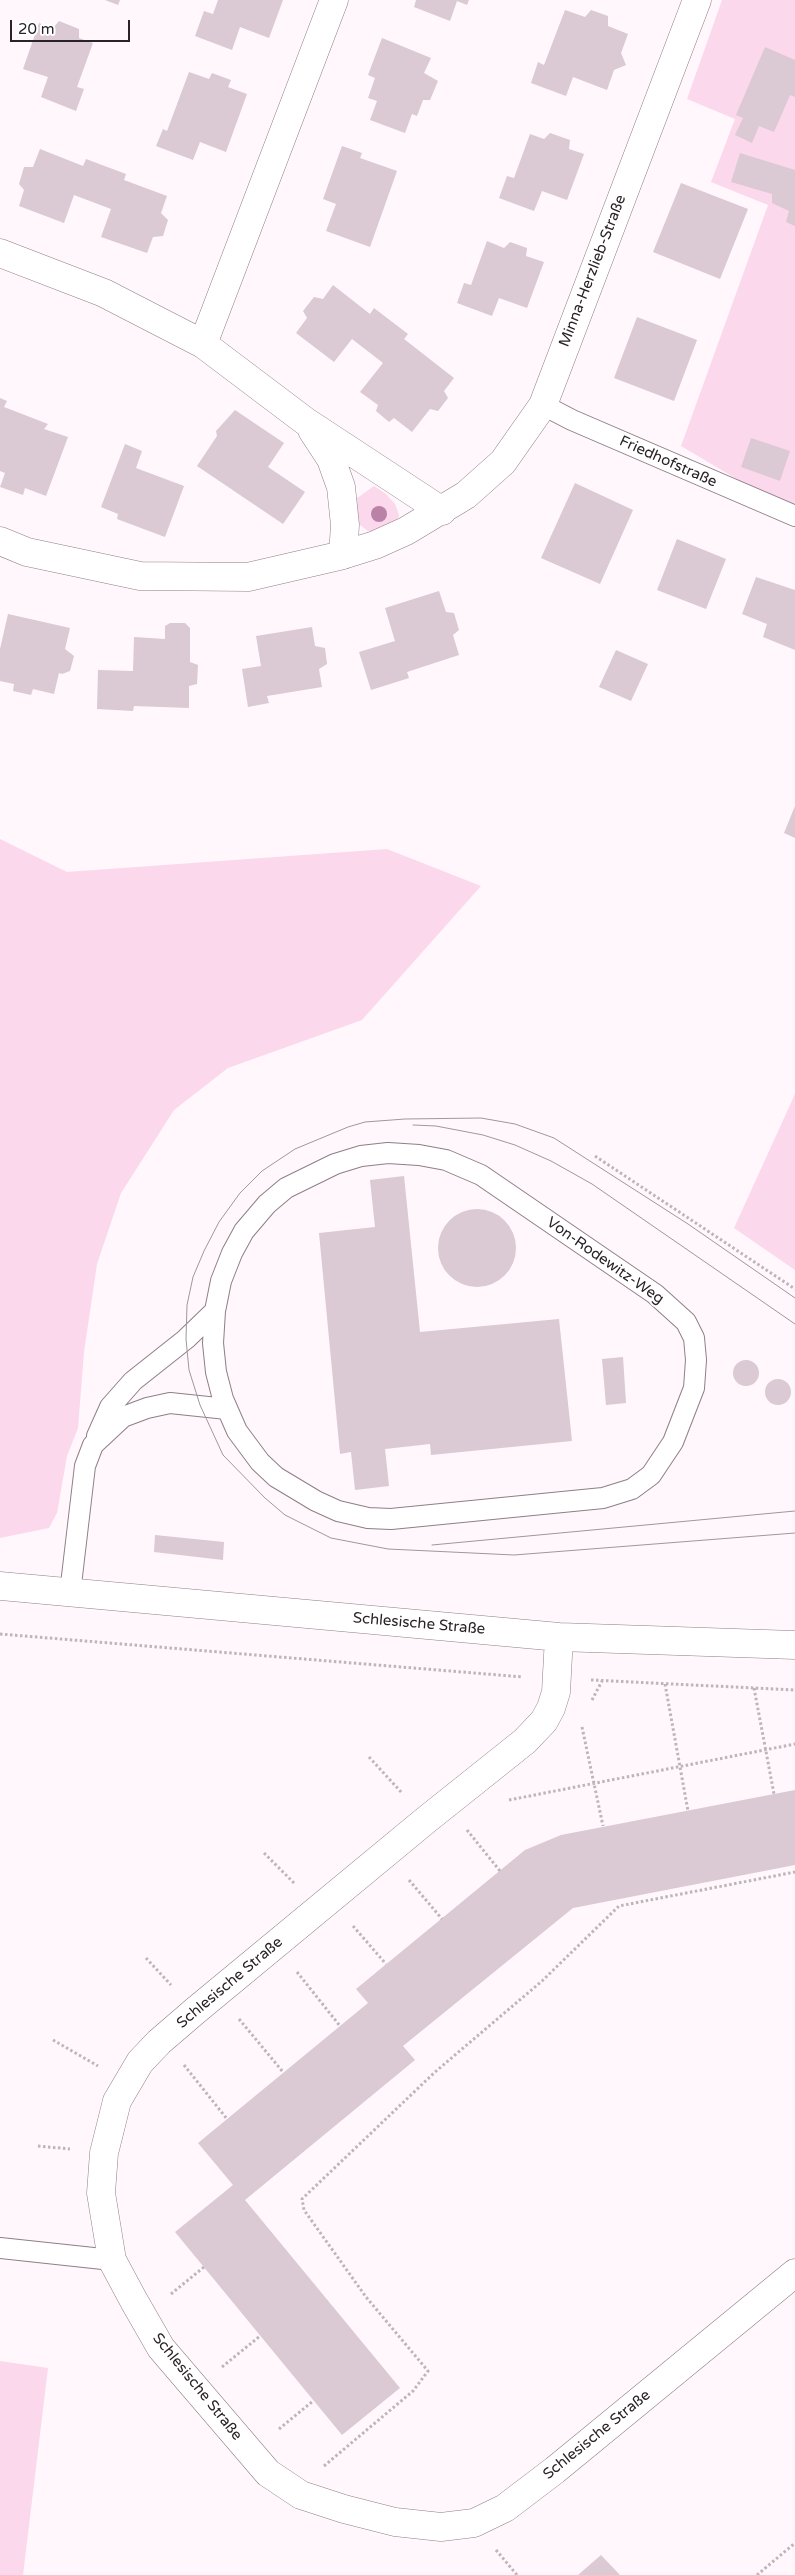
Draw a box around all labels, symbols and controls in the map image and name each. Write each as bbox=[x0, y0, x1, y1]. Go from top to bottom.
scale bar bbox=[12, 10, 132, 42]
text: 20 m bbox=[18, 20, 55, 38]
street label: Minna-Herzlieb-Straße bbox=[556, 192, 630, 350]
street label: Friedhofstraße bbox=[617, 432, 719, 492]
street label: Von-Rodewitz-Weg bbox=[543, 1214, 667, 1308]
street label: Schlesische Straße bbox=[352, 1609, 486, 1639]
street label: Schlesische Straße bbox=[173, 1933, 287, 2033]
street label: Schlesische Straße bbox=[148, 2330, 246, 2444]
street label: Schlesische Straße bbox=[540, 2386, 654, 2484]

